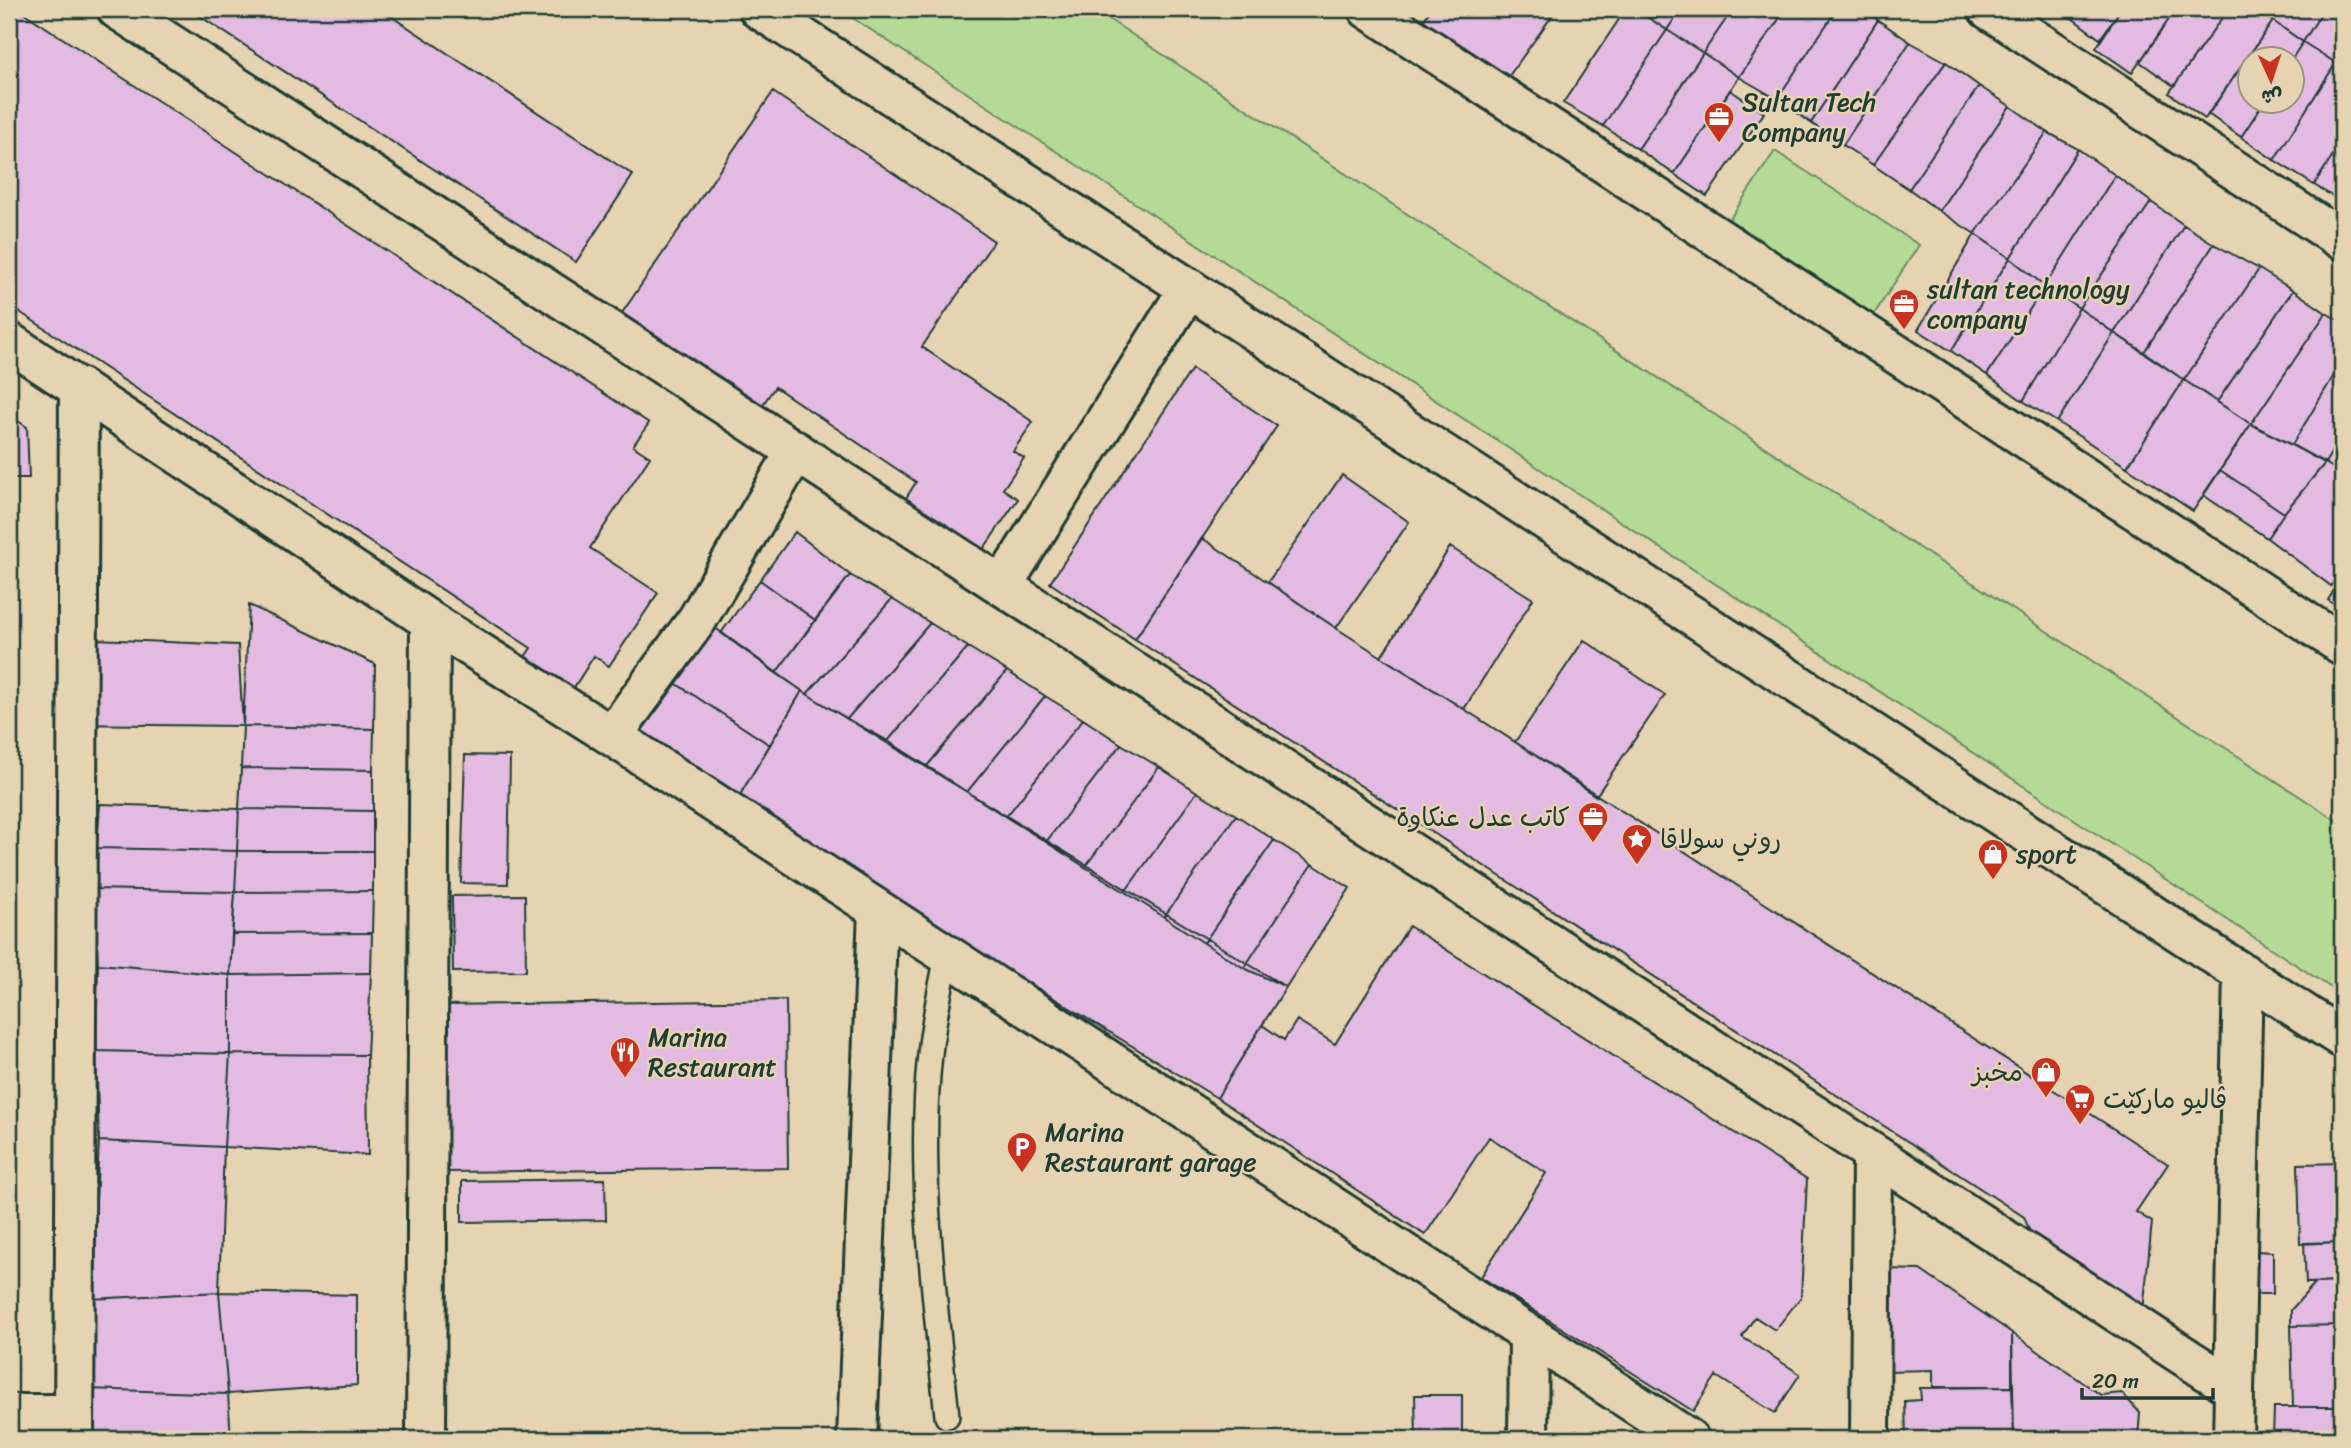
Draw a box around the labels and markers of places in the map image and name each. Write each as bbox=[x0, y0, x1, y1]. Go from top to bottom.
place label: Sultan Tech Company bbox=[1742, 79, 1876, 155]
office icon: Sultan Tech Company bbox=[1702, 100, 1736, 144]
place label: sultan technology company bbox=[1926, 266, 2130, 342]
office icon: sultan technology company bbox=[1887, 287, 1921, 331]
place label: كاتب عدل عنكاوة bbox=[1396, 794, 1570, 840]
office icon: كاتب عدل عنكاوة bbox=[1576, 800, 1610, 844]
place label: روني سولاقا bbox=[1660, 816, 1781, 862]
place icon: روني سولاقا bbox=[1620, 822, 1654, 866]
place label: sport bbox=[2015, 831, 2077, 877]
shop icon: sport bbox=[1976, 837, 2010, 881]
place label: Marina Restaurant bbox=[648, 1014, 777, 1090]
restaurant icon: Marina Restaurant bbox=[608, 1035, 642, 1079]
place label: مخبز bbox=[1970, 1049, 2023, 1095]
shop icon: مخبز bbox=[2029, 1055, 2063, 1099]
place label: ڤالیو مارکێت bbox=[2103, 1076, 2227, 1122]
supermarket icon: ڤالیو مارکێت bbox=[2063, 1082, 2097, 1126]
place label: Marina Restaurant garage bbox=[1045, 1109, 1257, 1185]
parking icon: Marina Restaurant garage bbox=[1005, 1130, 1039, 1174]

